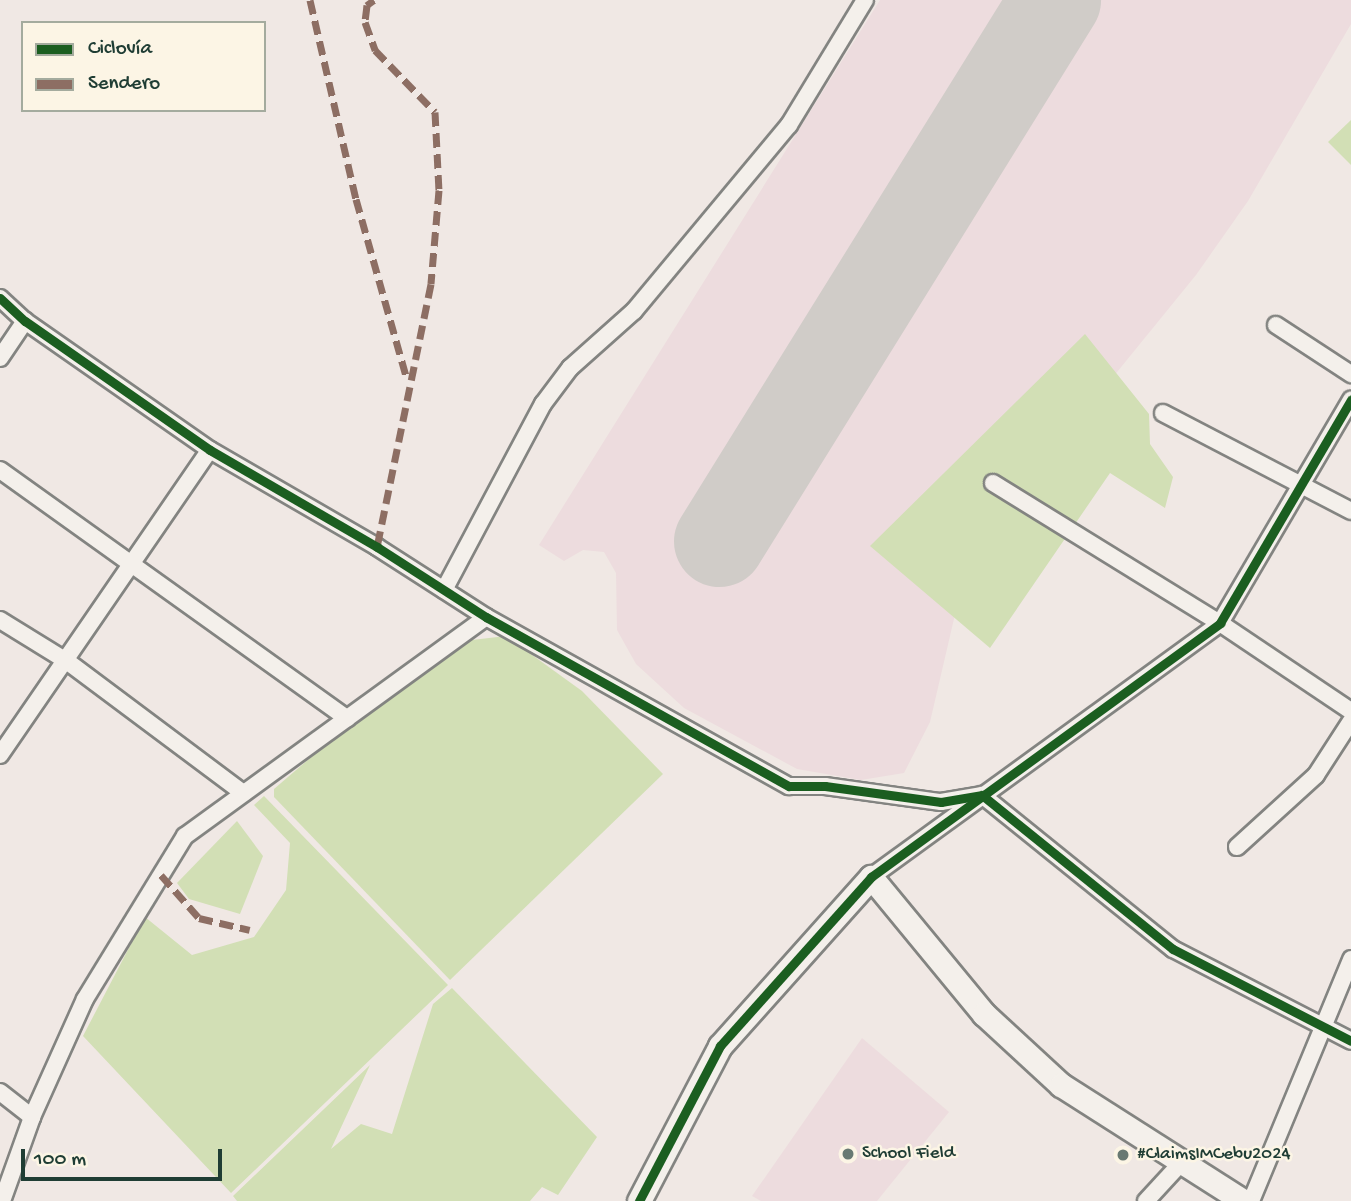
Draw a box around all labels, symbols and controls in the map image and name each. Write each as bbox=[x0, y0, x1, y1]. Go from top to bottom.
legend bbox=[21, 21, 266, 112]
text: Ciclovía bbox=[88, 37, 152, 62]
text: Sendero bbox=[88, 72, 160, 97]
scale bar bbox=[24, 1134, 226, 1178]
place label: School Field bbox=[862, 1143, 955, 1165]
place label: #ClaimsIMCebu2024 bbox=[1137, 1144, 1290, 1166]
marker: School Field bbox=[840, 1146, 856, 1162]
marker: #ClaimsIMCebu2024 bbox=[1115, 1147, 1131, 1163]
text: 100 m bbox=[34, 1148, 86, 1173]

